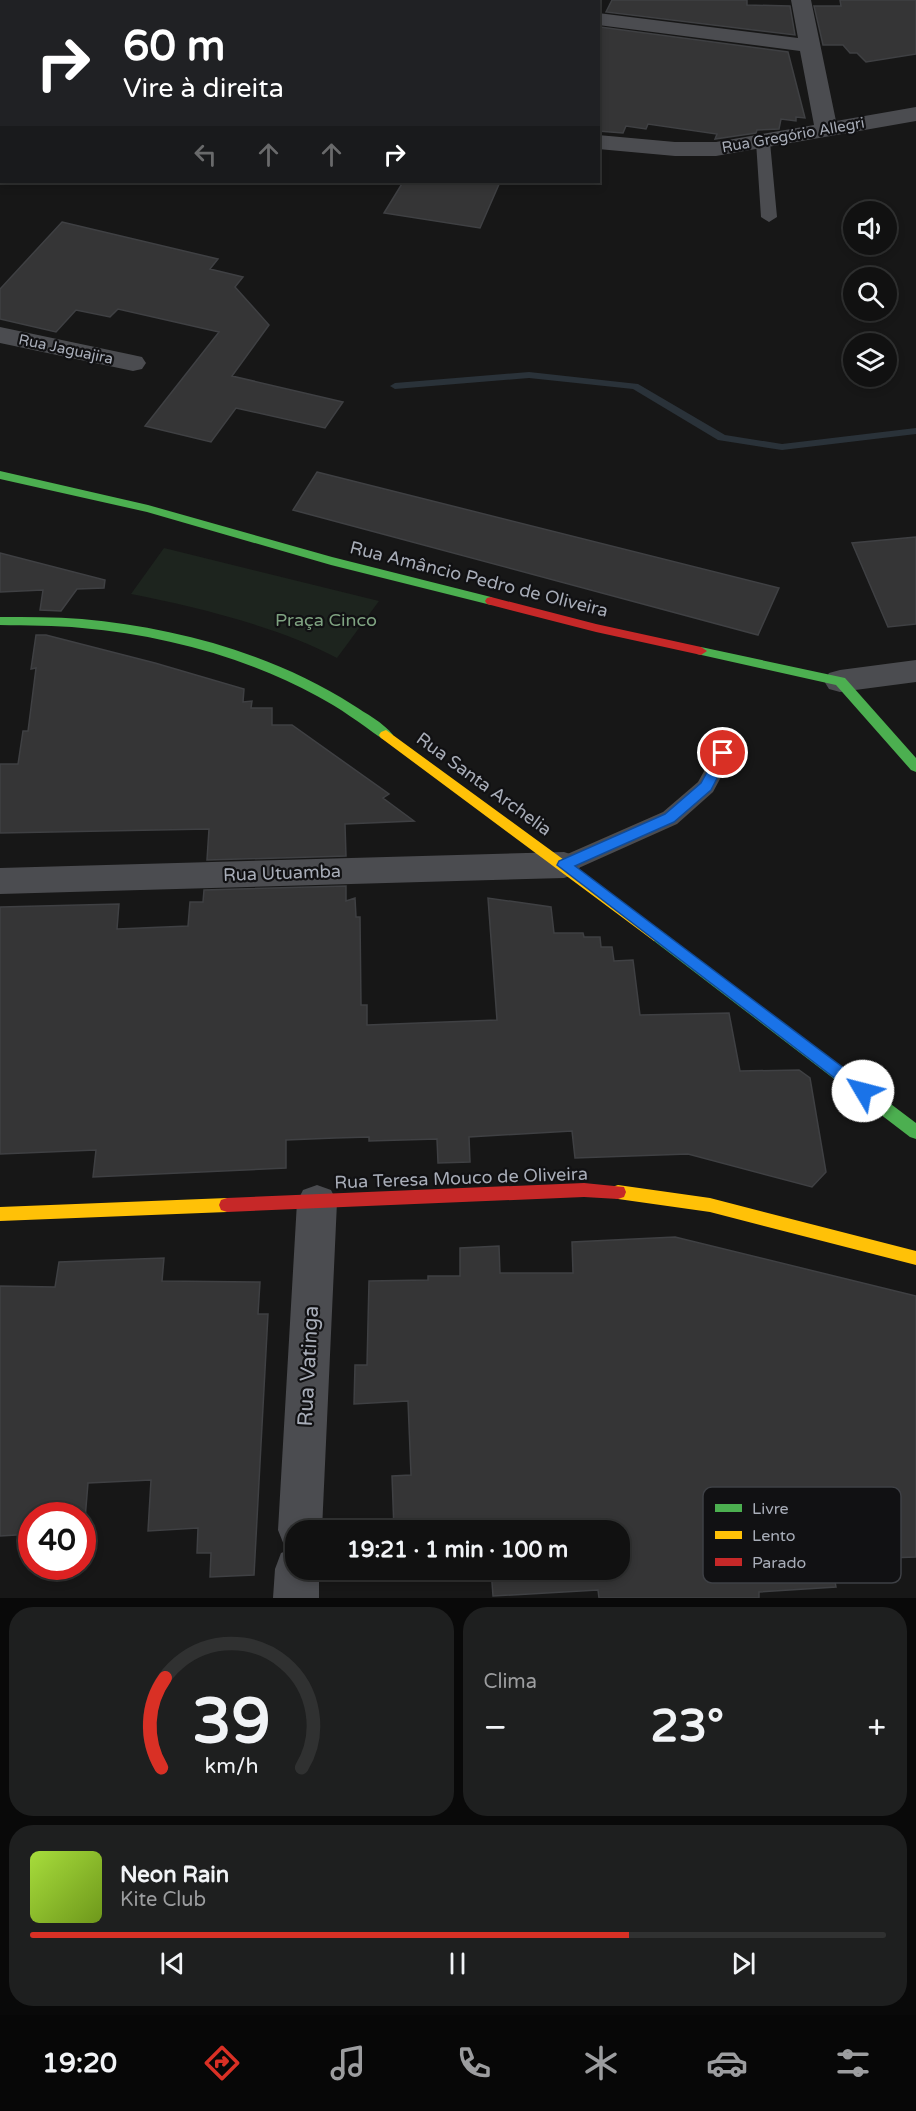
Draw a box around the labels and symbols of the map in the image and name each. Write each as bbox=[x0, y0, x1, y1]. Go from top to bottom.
street label: Rua Gregório Allegri bbox=[720, 114, 866, 156]
street label: Rua Jaguajira bbox=[17, 330, 115, 368]
street label: Rua Amâncio Pedro de Oliveira bbox=[347, 536, 611, 622]
park label: Praça Cinco bbox=[275, 609, 377, 631]
street label: Rua Santa Archelia bbox=[412, 727, 556, 841]
pin bbox=[697, 727, 748, 778]
street label: Rua Utuamba bbox=[223, 860, 341, 886]
position arrow bbox=[831, 1059, 895, 1123]
street label: Rua Teresa Mouco de Oliveira bbox=[334, 1163, 588, 1193]
street label: Rua Vatinga bbox=[293, 1305, 324, 1427]
legend bbox=[703, 1487, 901, 1583]
text: Livre bbox=[752, 1499, 789, 1519]
speed limit sign: 40 bbox=[18, 1502, 96, 1580]
text: Lento bbox=[752, 1526, 796, 1546]
text: Parado bbox=[752, 1553, 806, 1573]

